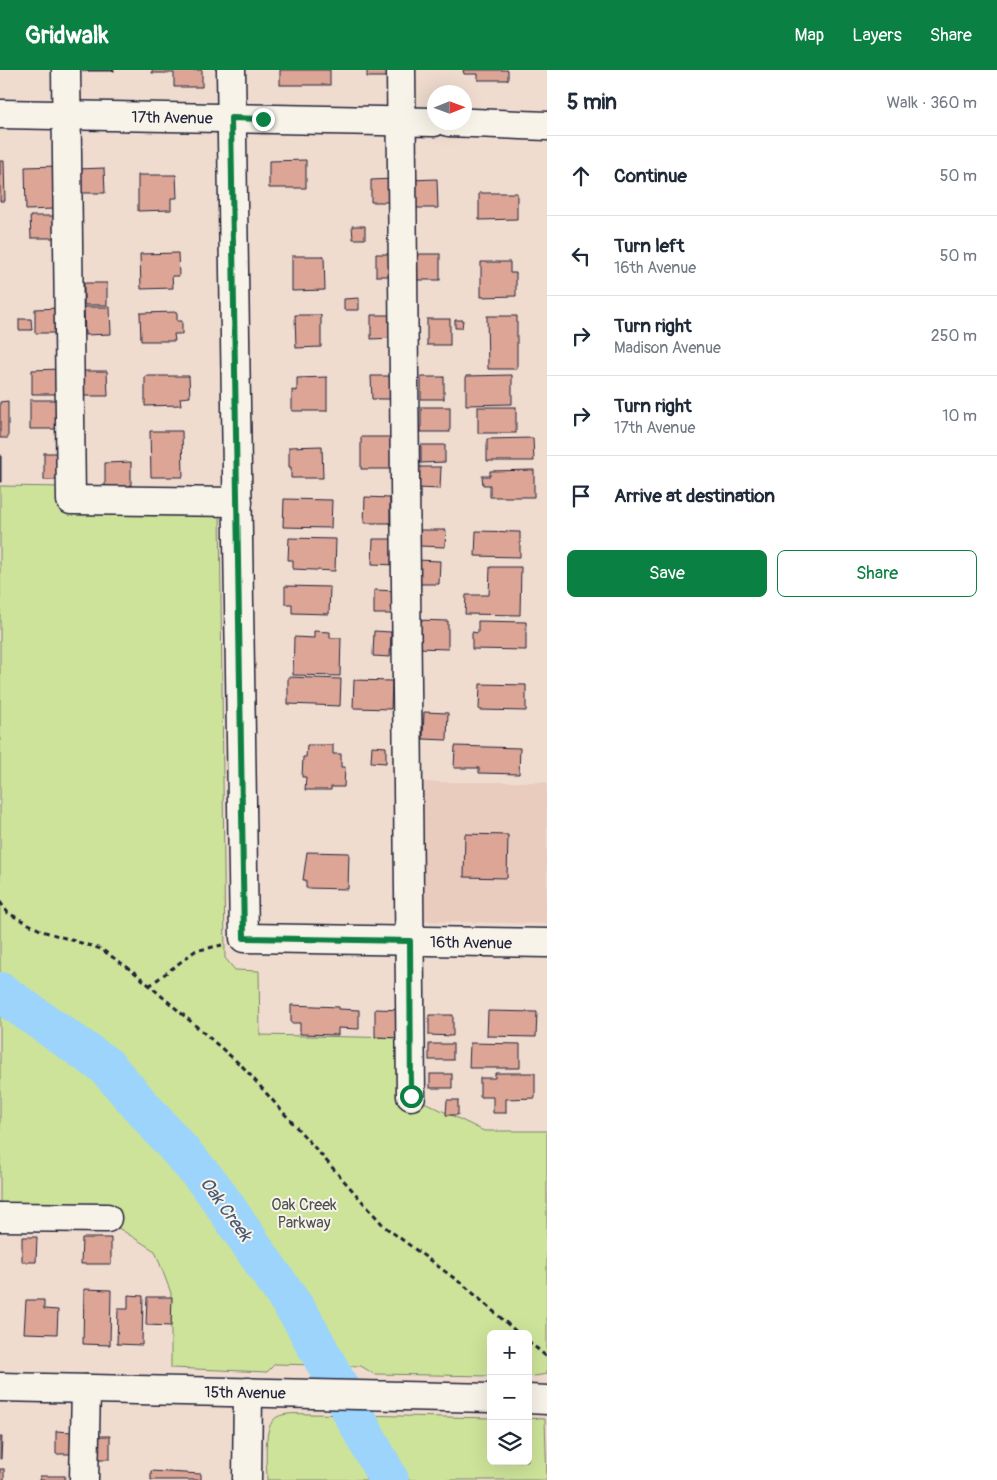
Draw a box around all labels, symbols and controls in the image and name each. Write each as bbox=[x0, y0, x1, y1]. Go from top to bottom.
text: Gridwalk bbox=[25, 21, 109, 50]
text: Map bbox=[795, 24, 824, 47]
text: Layers bbox=[852, 24, 902, 47]
text: Share bbox=[930, 24, 972, 47]
north arrow bbox=[427, 85, 472, 130]
text: 5 min bbox=[567, 89, 617, 116]
text: Walk · 360 m bbox=[886, 93, 977, 113]
street label: 17th Avenue bbox=[131, 107, 213, 129]
route end bbox=[252, 108, 275, 131]
icon: ahead bbox=[567, 162, 595, 190]
text: Continue bbox=[614, 164, 687, 188]
text: 50 m bbox=[940, 166, 977, 186]
text: Turn left bbox=[614, 234, 684, 258]
icon: left bbox=[567, 242, 595, 270]
text: 50 m bbox=[940, 246, 977, 266]
text: 16th Avenue bbox=[614, 258, 696, 278]
text: Turn right bbox=[614, 314, 692, 338]
icon: right bbox=[567, 322, 595, 350]
text: 250 m bbox=[931, 326, 977, 346]
text: Madison Avenue bbox=[614, 338, 721, 358]
text: Turn right bbox=[614, 394, 692, 418]
icon: right bbox=[567, 402, 595, 430]
text: 10 m bbox=[942, 406, 977, 426]
text: 17th Avenue bbox=[614, 418, 695, 438]
icon: arrive bbox=[567, 482, 595, 510]
text: Arrive at destination bbox=[614, 484, 775, 508]
button: Save bbox=[567, 550, 767, 597]
button: Share bbox=[777, 550, 977, 597]
street label: 16th Avenue bbox=[430, 932, 512, 954]
route start bbox=[400, 1085, 423, 1108]
water label: Oak Creek bbox=[195, 1173, 257, 1247]
park label: Oak Creek Parkway bbox=[271, 1195, 337, 1233]
map controls bbox=[487, 1330, 532, 1465]
button: + bbox=[487, 1330, 532, 1375]
button: − bbox=[487, 1375, 532, 1420]
street label: 15th Avenue bbox=[204, 1382, 286, 1404]
button: layers bbox=[487, 1420, 532, 1465]

